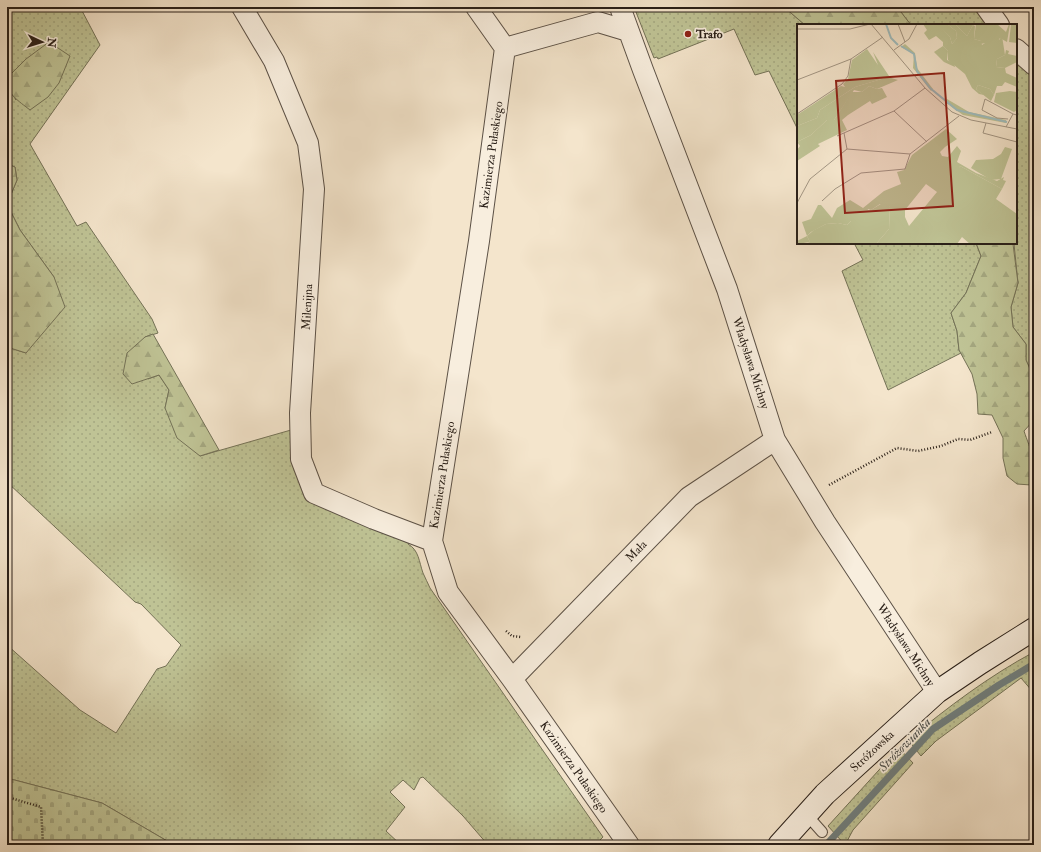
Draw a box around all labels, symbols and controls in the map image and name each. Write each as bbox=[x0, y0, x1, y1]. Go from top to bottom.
north arrow bbox=[22, 22, 62, 62]
inset map bbox=[797, 24, 1017, 244]
place label: Trafo bbox=[695, 27, 723, 42]
marker: Trafo bbox=[683, 29, 693, 39]
text: N bbox=[45, 36, 58, 49]
street label: Kazimierza Pułaskiego bbox=[477, 100, 507, 210]
street label: Milenijna bbox=[299, 283, 316, 330]
street label: Władysława Michny bbox=[728, 314, 773, 412]
street label: Kazimierza Pułaskiego bbox=[427, 420, 458, 530]
street label: Mała bbox=[622, 537, 651, 565]
street label: Władysława Michny bbox=[873, 600, 938, 690]
water label: Stróżowianka bbox=[874, 714, 934, 776]
street label: Kazimierza Pułaskiego bbox=[536, 719, 611, 816]
street label: Stróżowska bbox=[847, 727, 898, 775]

